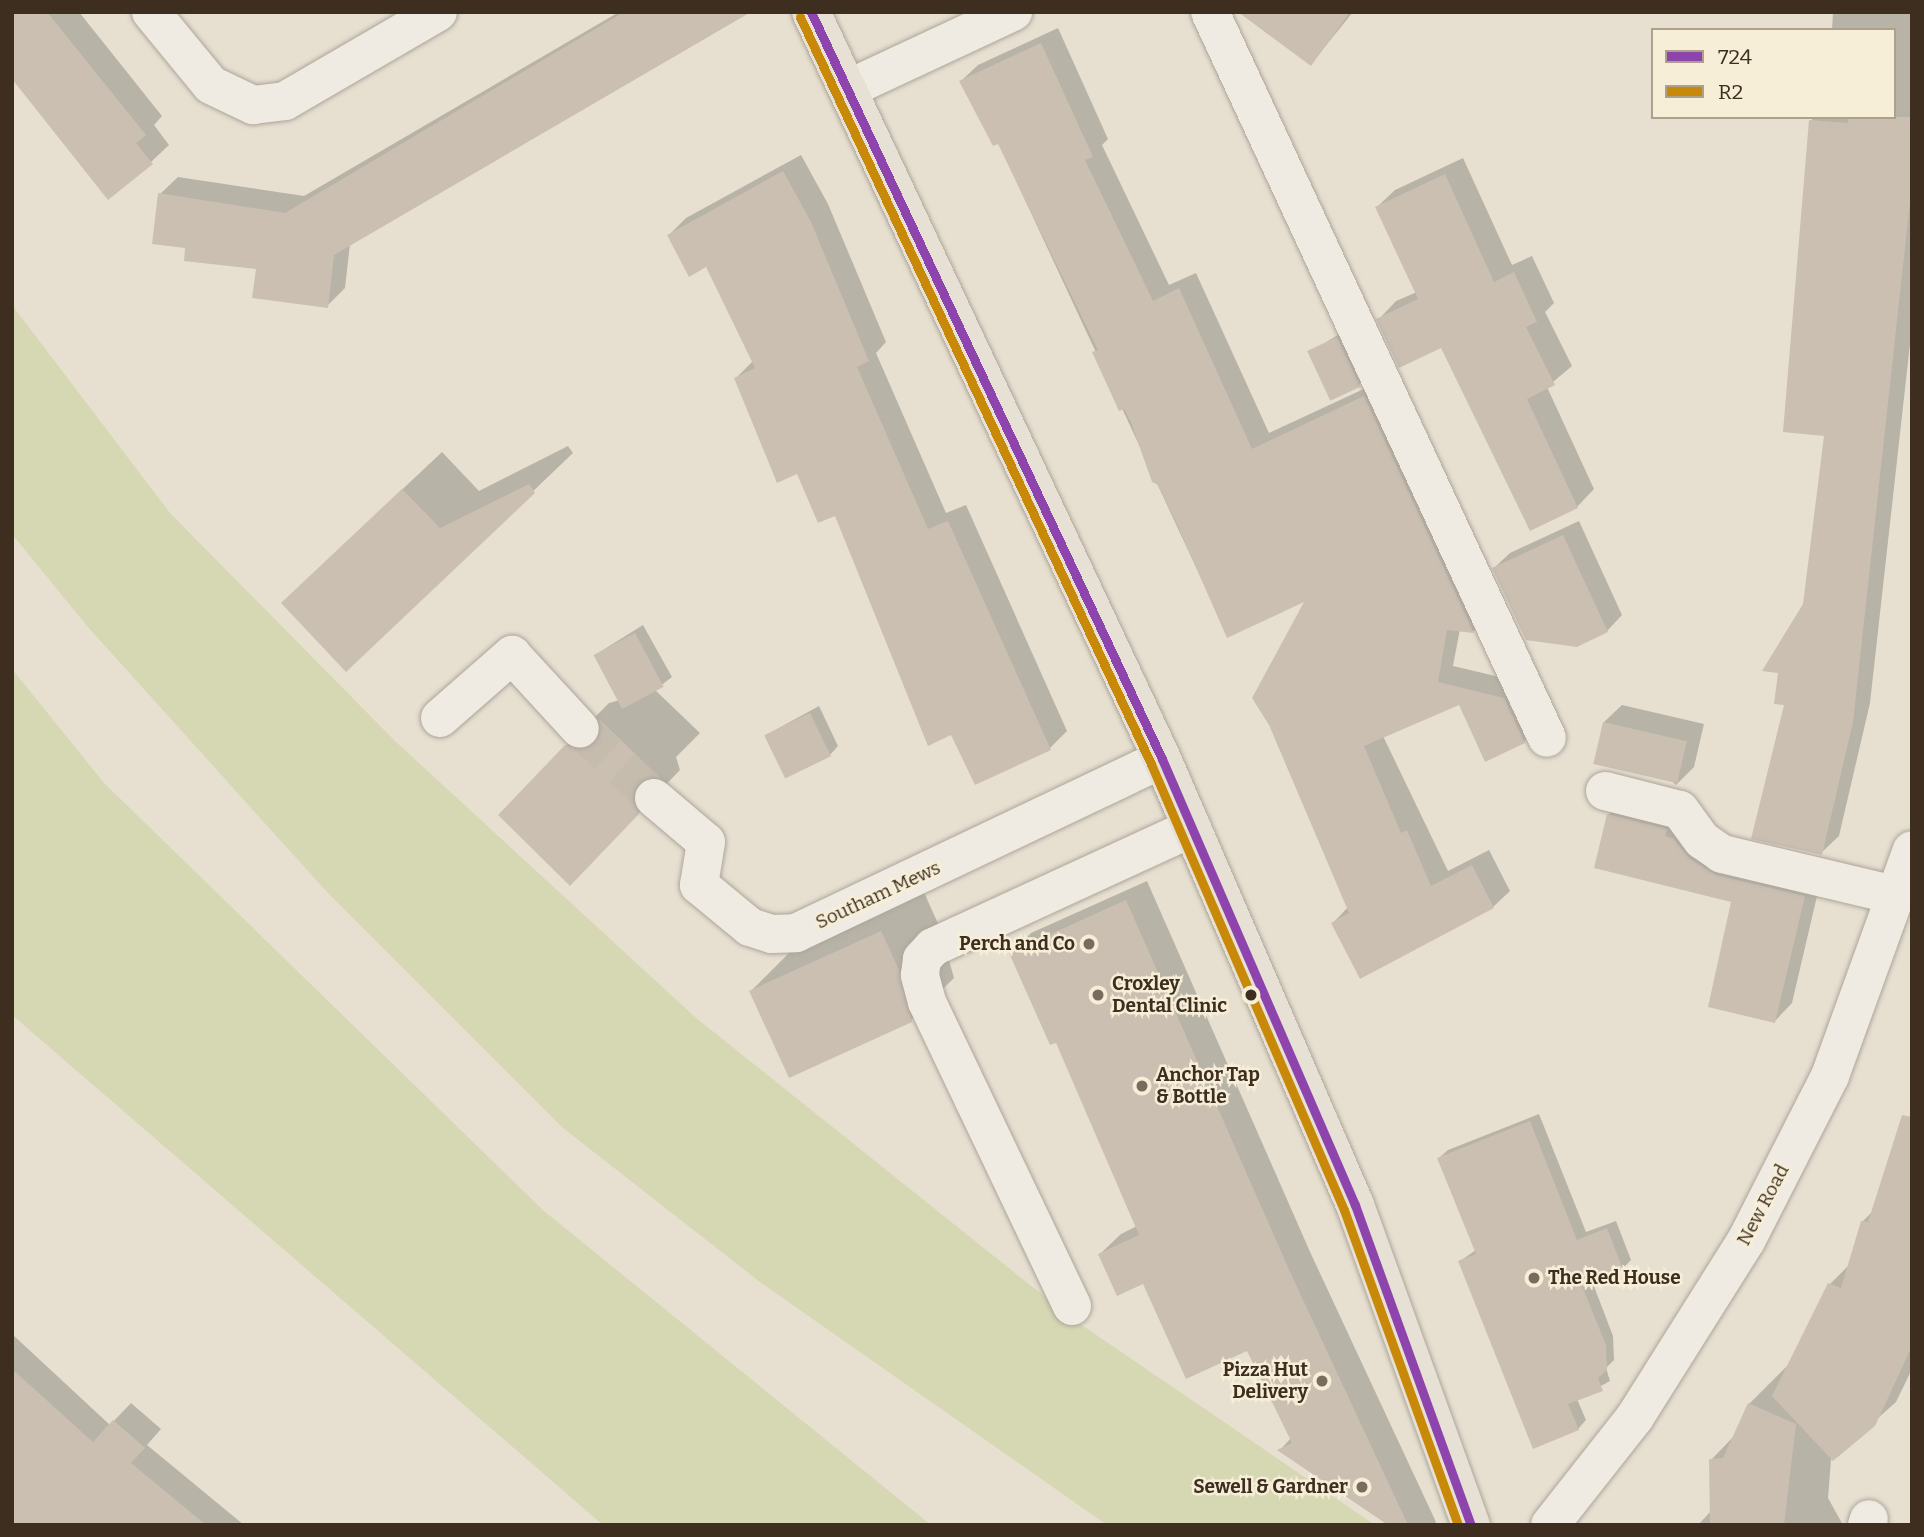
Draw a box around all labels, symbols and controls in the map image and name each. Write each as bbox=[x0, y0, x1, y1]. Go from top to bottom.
legend bbox=[1651, 28, 1896, 119]
text: 724 bbox=[1718, 44, 1752, 70]
text: R2 bbox=[1718, 79, 1743, 105]
street label: Southam Mews bbox=[812, 856, 944, 934]
place label: Perch and Co bbox=[959, 933, 1075, 955]
marker: Perch and Co bbox=[1081, 936, 1097, 952]
place label: Croxley Dental Clinic bbox=[1112, 973, 1227, 1017]
marker: Croxley Dental Clinic bbox=[1090, 987, 1106, 1003]
unlabelled marker bbox=[1244, 988, 1258, 1002]
place label: Anchor Tap & Bottle bbox=[1156, 1064, 1260, 1108]
marker: Anchor Tap & Bottle bbox=[1134, 1078, 1150, 1094]
street label: New Road bbox=[1732, 1161, 1794, 1249]
place label: The Red House bbox=[1548, 1267, 1681, 1289]
marker: The Red House bbox=[1526, 1270, 1542, 1286]
place label: Pizza Hut Delivery bbox=[1223, 1359, 1308, 1403]
marker: Pizza Hut Delivery bbox=[1314, 1373, 1330, 1389]
place label: Sewell & Gardner bbox=[1193, 1476, 1348, 1498]
marker: Sewell & Gardner bbox=[1354, 1479, 1370, 1495]

